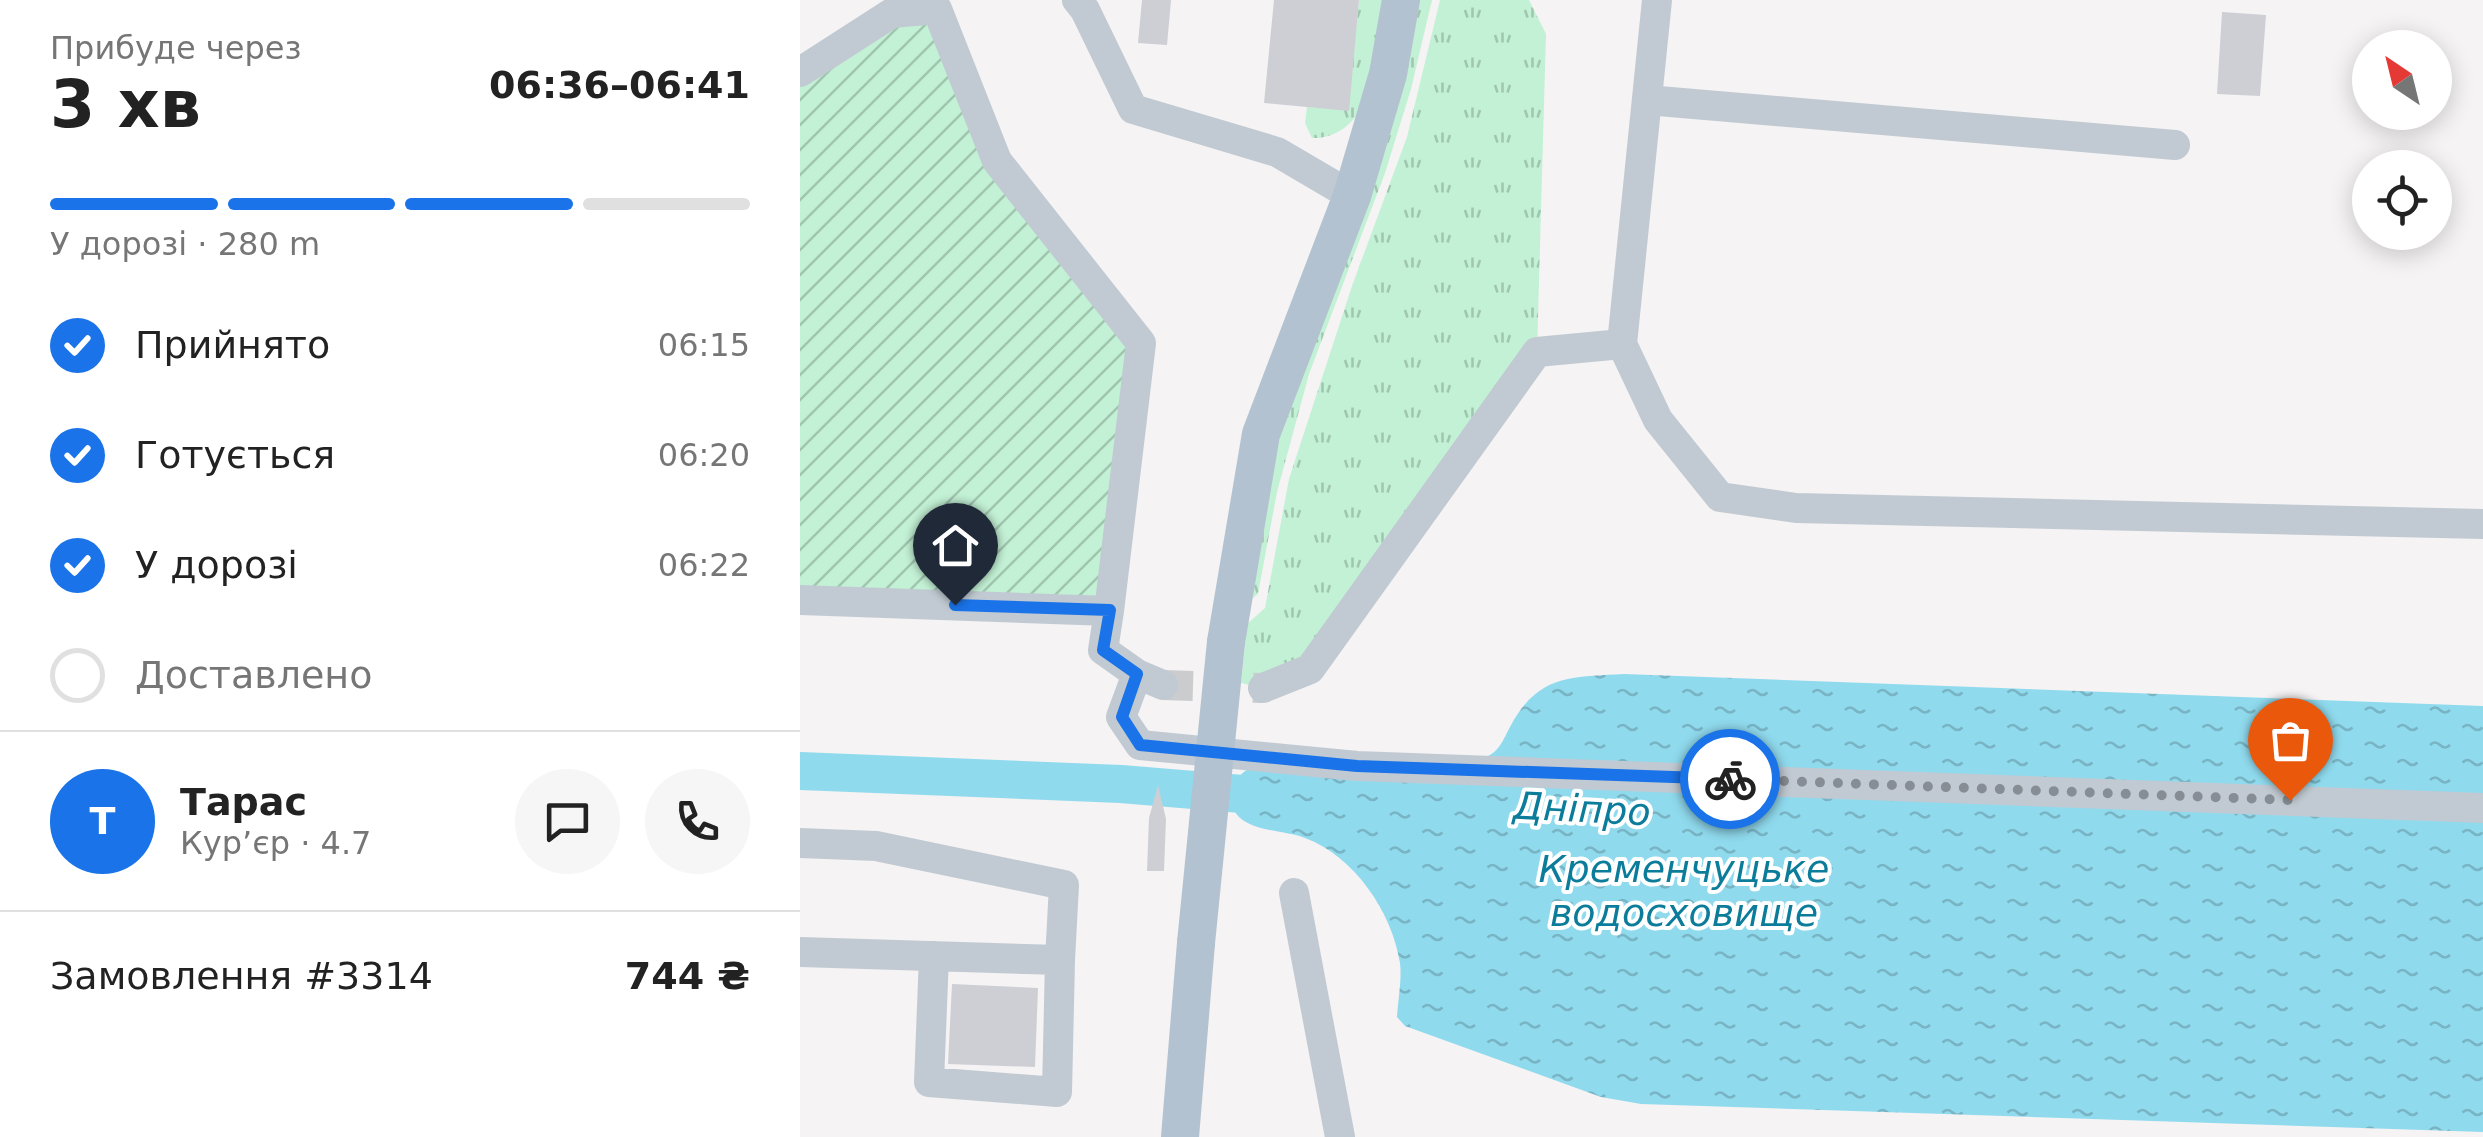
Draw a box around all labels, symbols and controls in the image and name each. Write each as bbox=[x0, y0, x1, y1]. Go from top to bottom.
text: Прибуде через bbox=[50, 29, 301, 67]
north arrow bbox=[2352, 30, 2452, 130]
map controls bbox=[2352, 30, 2452, 250]
text: 06:36–06:41 bbox=[489, 63, 750, 107]
text: 3 хв bbox=[50, 67, 201, 142]
button: locate bbox=[2352, 150, 2452, 250]
text: У дорозі · 280 m bbox=[50, 225, 320, 263]
icon: check bbox=[50, 318, 105, 373]
text: Прийнято bbox=[135, 323, 330, 367]
text: 06:15 bbox=[658, 326, 750, 364]
icon: check bbox=[50, 428, 105, 483]
text: Готується bbox=[135, 433, 335, 477]
text: 06:20 bbox=[658, 436, 750, 474]
pin bbox=[913, 503, 998, 606]
icon: home bbox=[928, 518, 983, 573]
icon: check bbox=[50, 538, 105, 593]
text: У дорозі bbox=[135, 543, 298, 587]
text: 06:22 bbox=[658, 546, 750, 584]
text: Доставлено bbox=[135, 653, 372, 697]
pin bbox=[2248, 698, 2333, 801]
icon: bag bbox=[2263, 713, 2318, 768]
courier bbox=[1680, 729, 1780, 829]
icon: bike bbox=[1703, 752, 1758, 807]
button: chat bbox=[515, 769, 620, 874]
button: phone bbox=[645, 769, 750, 874]
text: Тарас bbox=[180, 780, 307, 824]
water label: Дніпро bbox=[1510, 783, 1652, 835]
text: Т bbox=[90, 799, 115, 843]
text: Кур’єр · 4.7 bbox=[180, 824, 371, 862]
water label: Кременчуцьке водосховище bbox=[1539, 847, 1829, 935]
text: Замовлення #3314 bbox=[50, 954, 433, 998]
text: 744 ₴ bbox=[625, 954, 750, 998]

